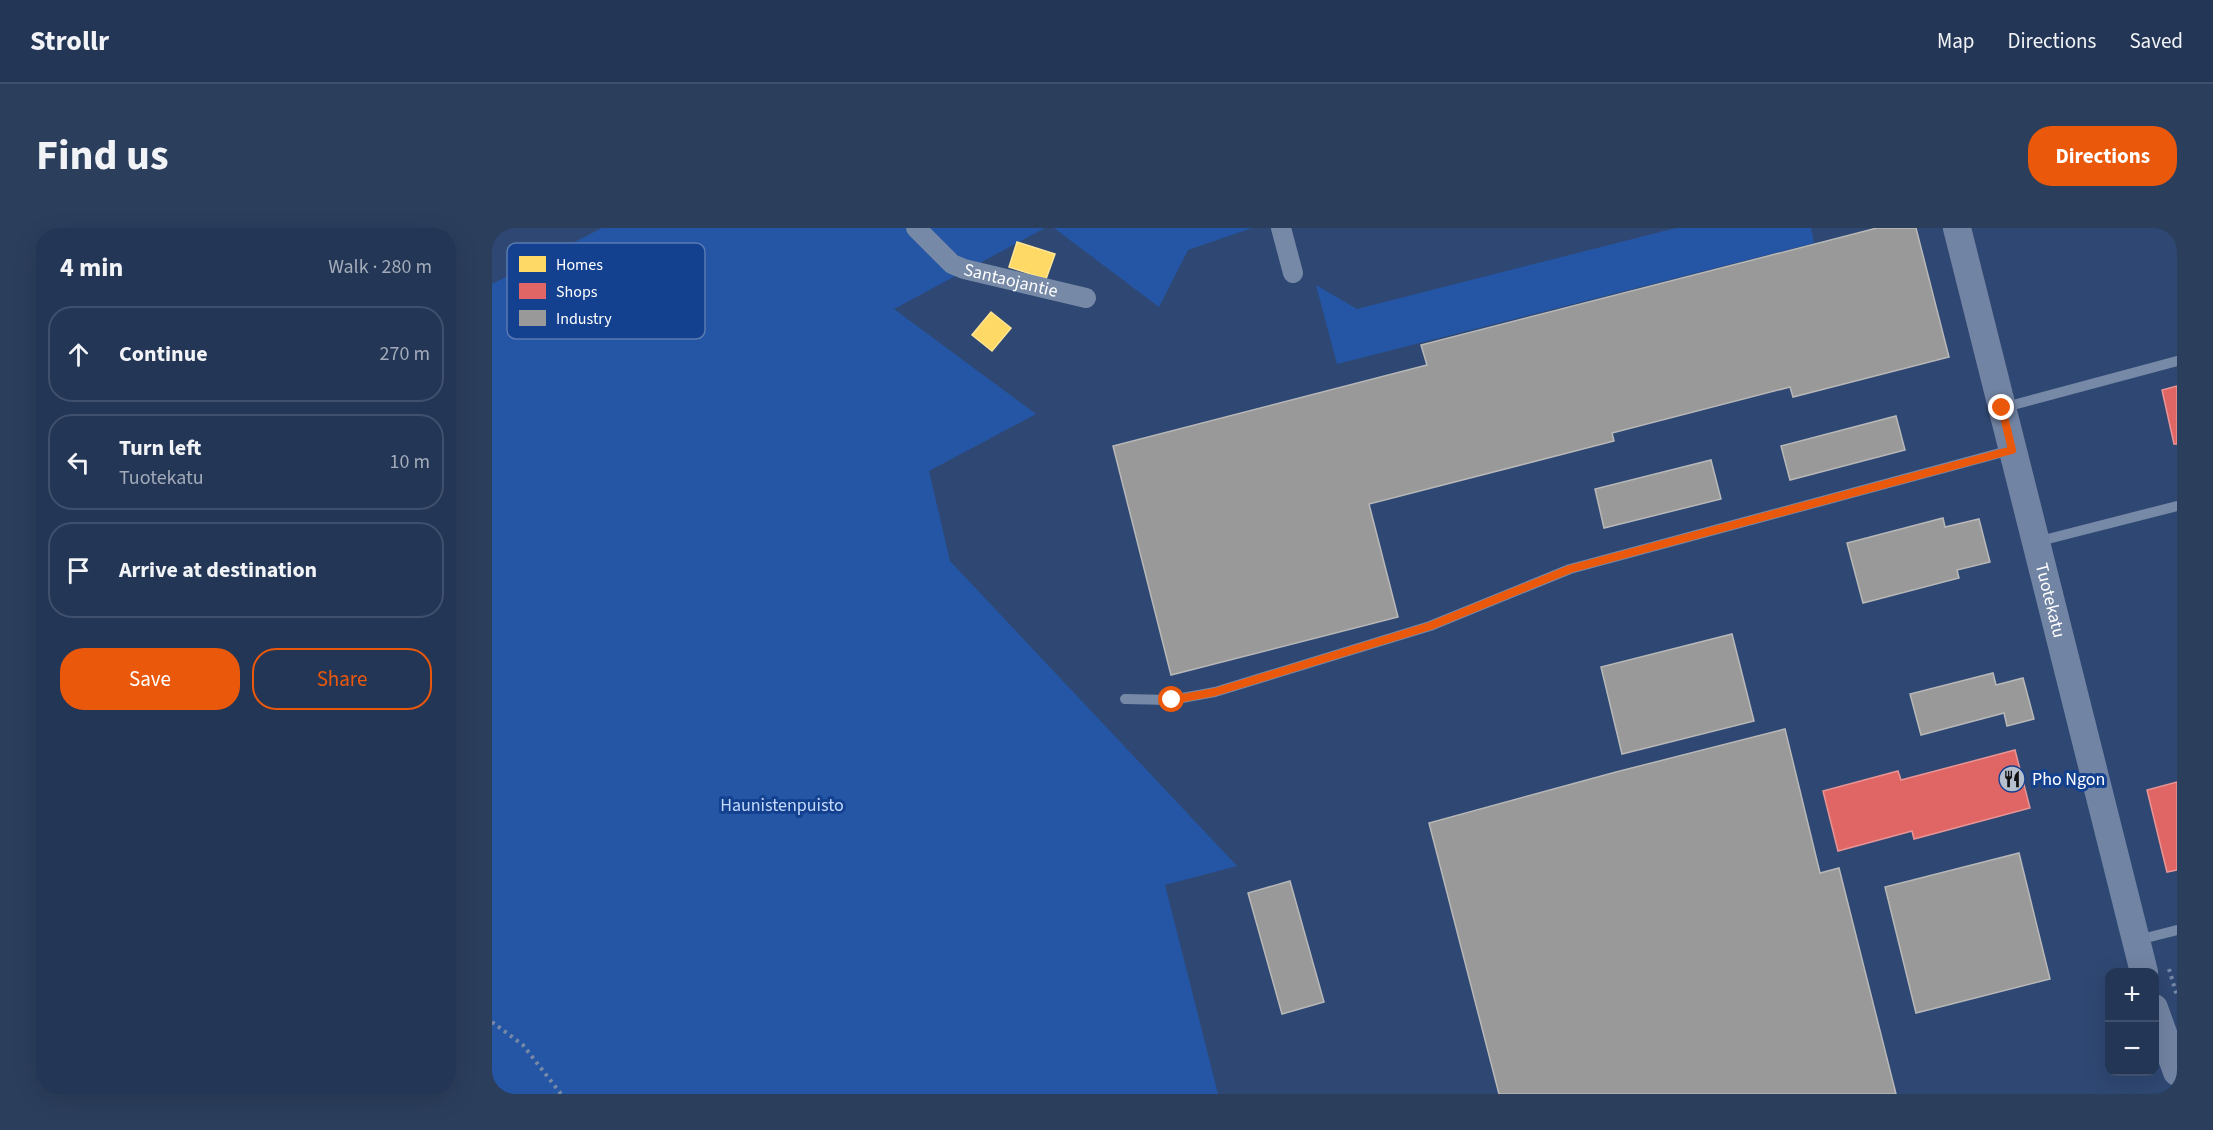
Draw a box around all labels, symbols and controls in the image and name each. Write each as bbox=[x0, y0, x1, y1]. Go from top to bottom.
text: Strollr bbox=[30, 21, 109, 61]
text: Map bbox=[1937, 26, 1975, 56]
text: Directions bbox=[2008, 26, 2096, 56]
text: Saved bbox=[2129, 26, 2183, 56]
text: Find us bbox=[36, 126, 169, 186]
button: Directions bbox=[2028, 126, 2177, 186]
legend bbox=[507, 243, 705, 339]
text: 4 min bbox=[60, 249, 123, 286]
text: Walk · 280 m bbox=[328, 253, 432, 281]
text: Homes bbox=[556, 254, 603, 276]
street label: Santaojantie bbox=[961, 257, 1060, 304]
text: Shops bbox=[556, 281, 598, 303]
text: Industry bbox=[556, 308, 612, 330]
icon: ahead bbox=[62, 338, 95, 371]
text: Continue bbox=[119, 338, 208, 370]
text: 270 m bbox=[380, 340, 430, 368]
route end bbox=[1988, 394, 2014, 420]
text: Turn left bbox=[119, 432, 201, 464]
icon: left bbox=[62, 446, 95, 479]
text: 10 m bbox=[390, 448, 430, 476]
text: Tuotekatu bbox=[119, 464, 204, 492]
icon: arrive bbox=[62, 554, 95, 587]
text: Arrive at destination bbox=[119, 554, 317, 586]
street label: Tuotekatu bbox=[2029, 560, 2072, 641]
button: Save bbox=[60, 648, 240, 710]
button: Share bbox=[252, 648, 432, 710]
route start bbox=[1158, 686, 1184, 712]
restaurant icon: Pho Ngon bbox=[1997, 764, 2027, 794]
place label: Pho Ngon bbox=[2032, 767, 2105, 792]
park label: Haunistenpuisto bbox=[720, 793, 844, 818]
map controls bbox=[2105, 968, 2159, 1076]
button: + bbox=[2105, 968, 2159, 1022]
button: − bbox=[2105, 1022, 2159, 1076]

